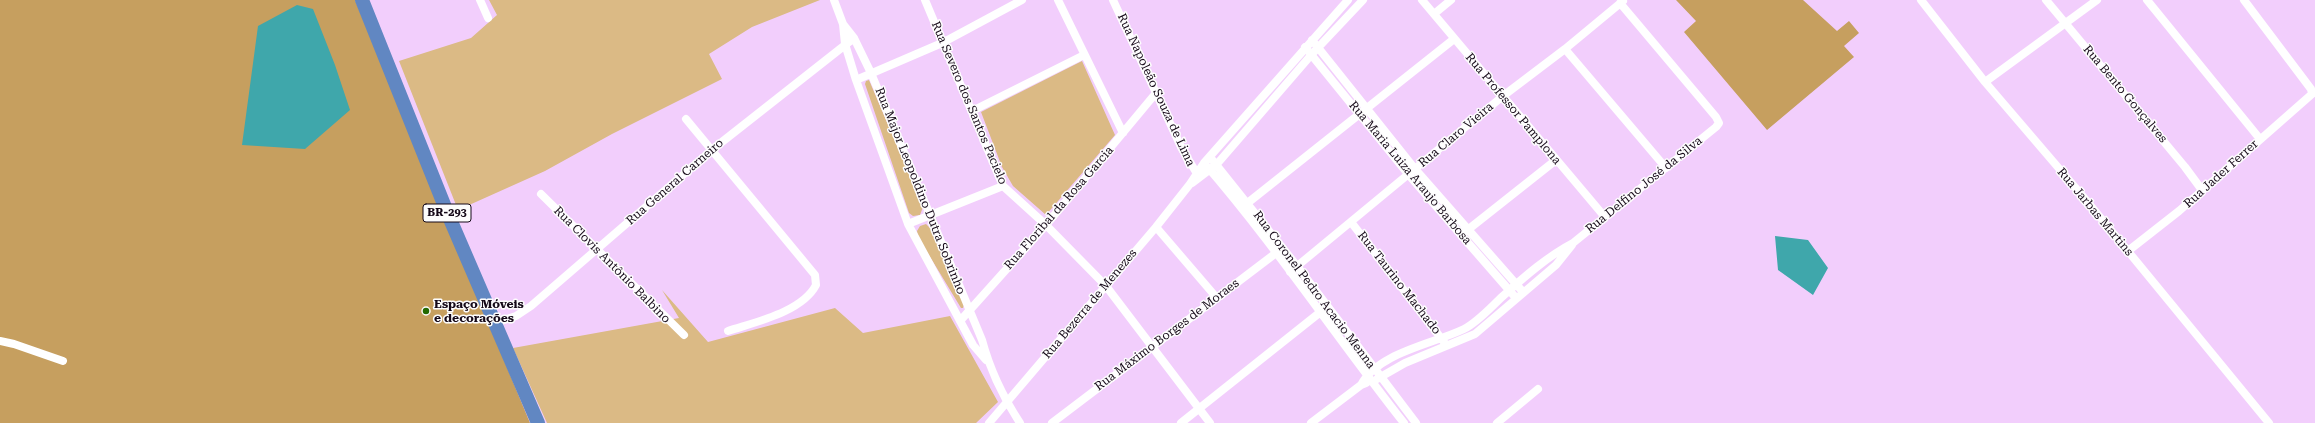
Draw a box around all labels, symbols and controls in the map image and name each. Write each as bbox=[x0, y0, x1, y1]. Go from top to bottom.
street label: Rua Napoleão Souza de Lima bbox=[1114, 11, 1198, 169]
street label: Rua Severo dos Santos Pacielo bbox=[928, 19, 1010, 187]
street label: Rua Bento Gonçalves bbox=[2080, 42, 2170, 146]
street label: Rua Professor Pamplona bbox=[1462, 50, 1564, 168]
street label: Rua Major Leopoldino Dutra Sobrinho bbox=[872, 86, 968, 296]
street label: Rua Maria Luiza Araujo Barbosa bbox=[1346, 98, 1474, 248]
street label: Rua Claro Vieira bbox=[1416, 100, 1496, 170]
street label: Rua Delfino José da Silva bbox=[1583, 134, 1705, 236]
street label: Rua General Carneiro bbox=[623, 136, 727, 228]
street label: Rua Jader Ferrer bbox=[2181, 137, 2261, 211]
street label: Rua Floribal da Rosa Garcia bbox=[1001, 143, 1117, 273]
street label: Rua Jarbas Martins bbox=[2054, 165, 2136, 259]
road number: BR-293 bbox=[423, 204, 471, 222]
street label: Rua Clovis Antônio Balbino bbox=[551, 204, 673, 326]
street label: Rua Coronel Pedro Acacio Menna bbox=[1250, 208, 1378, 372]
street label: Rua Taurino Machado bbox=[1354, 229, 1444, 337]
street label: Rua Bezerra de Menezes bbox=[1040, 246, 1140, 362]
street label: Rua Máximo Borges de Moraes bbox=[1092, 276, 1242, 394]
place label: Espaço Móveis e decorações bbox=[434, 297, 524, 325]
marker: Espaço Móveis e decorações bbox=[421, 306, 431, 316]

